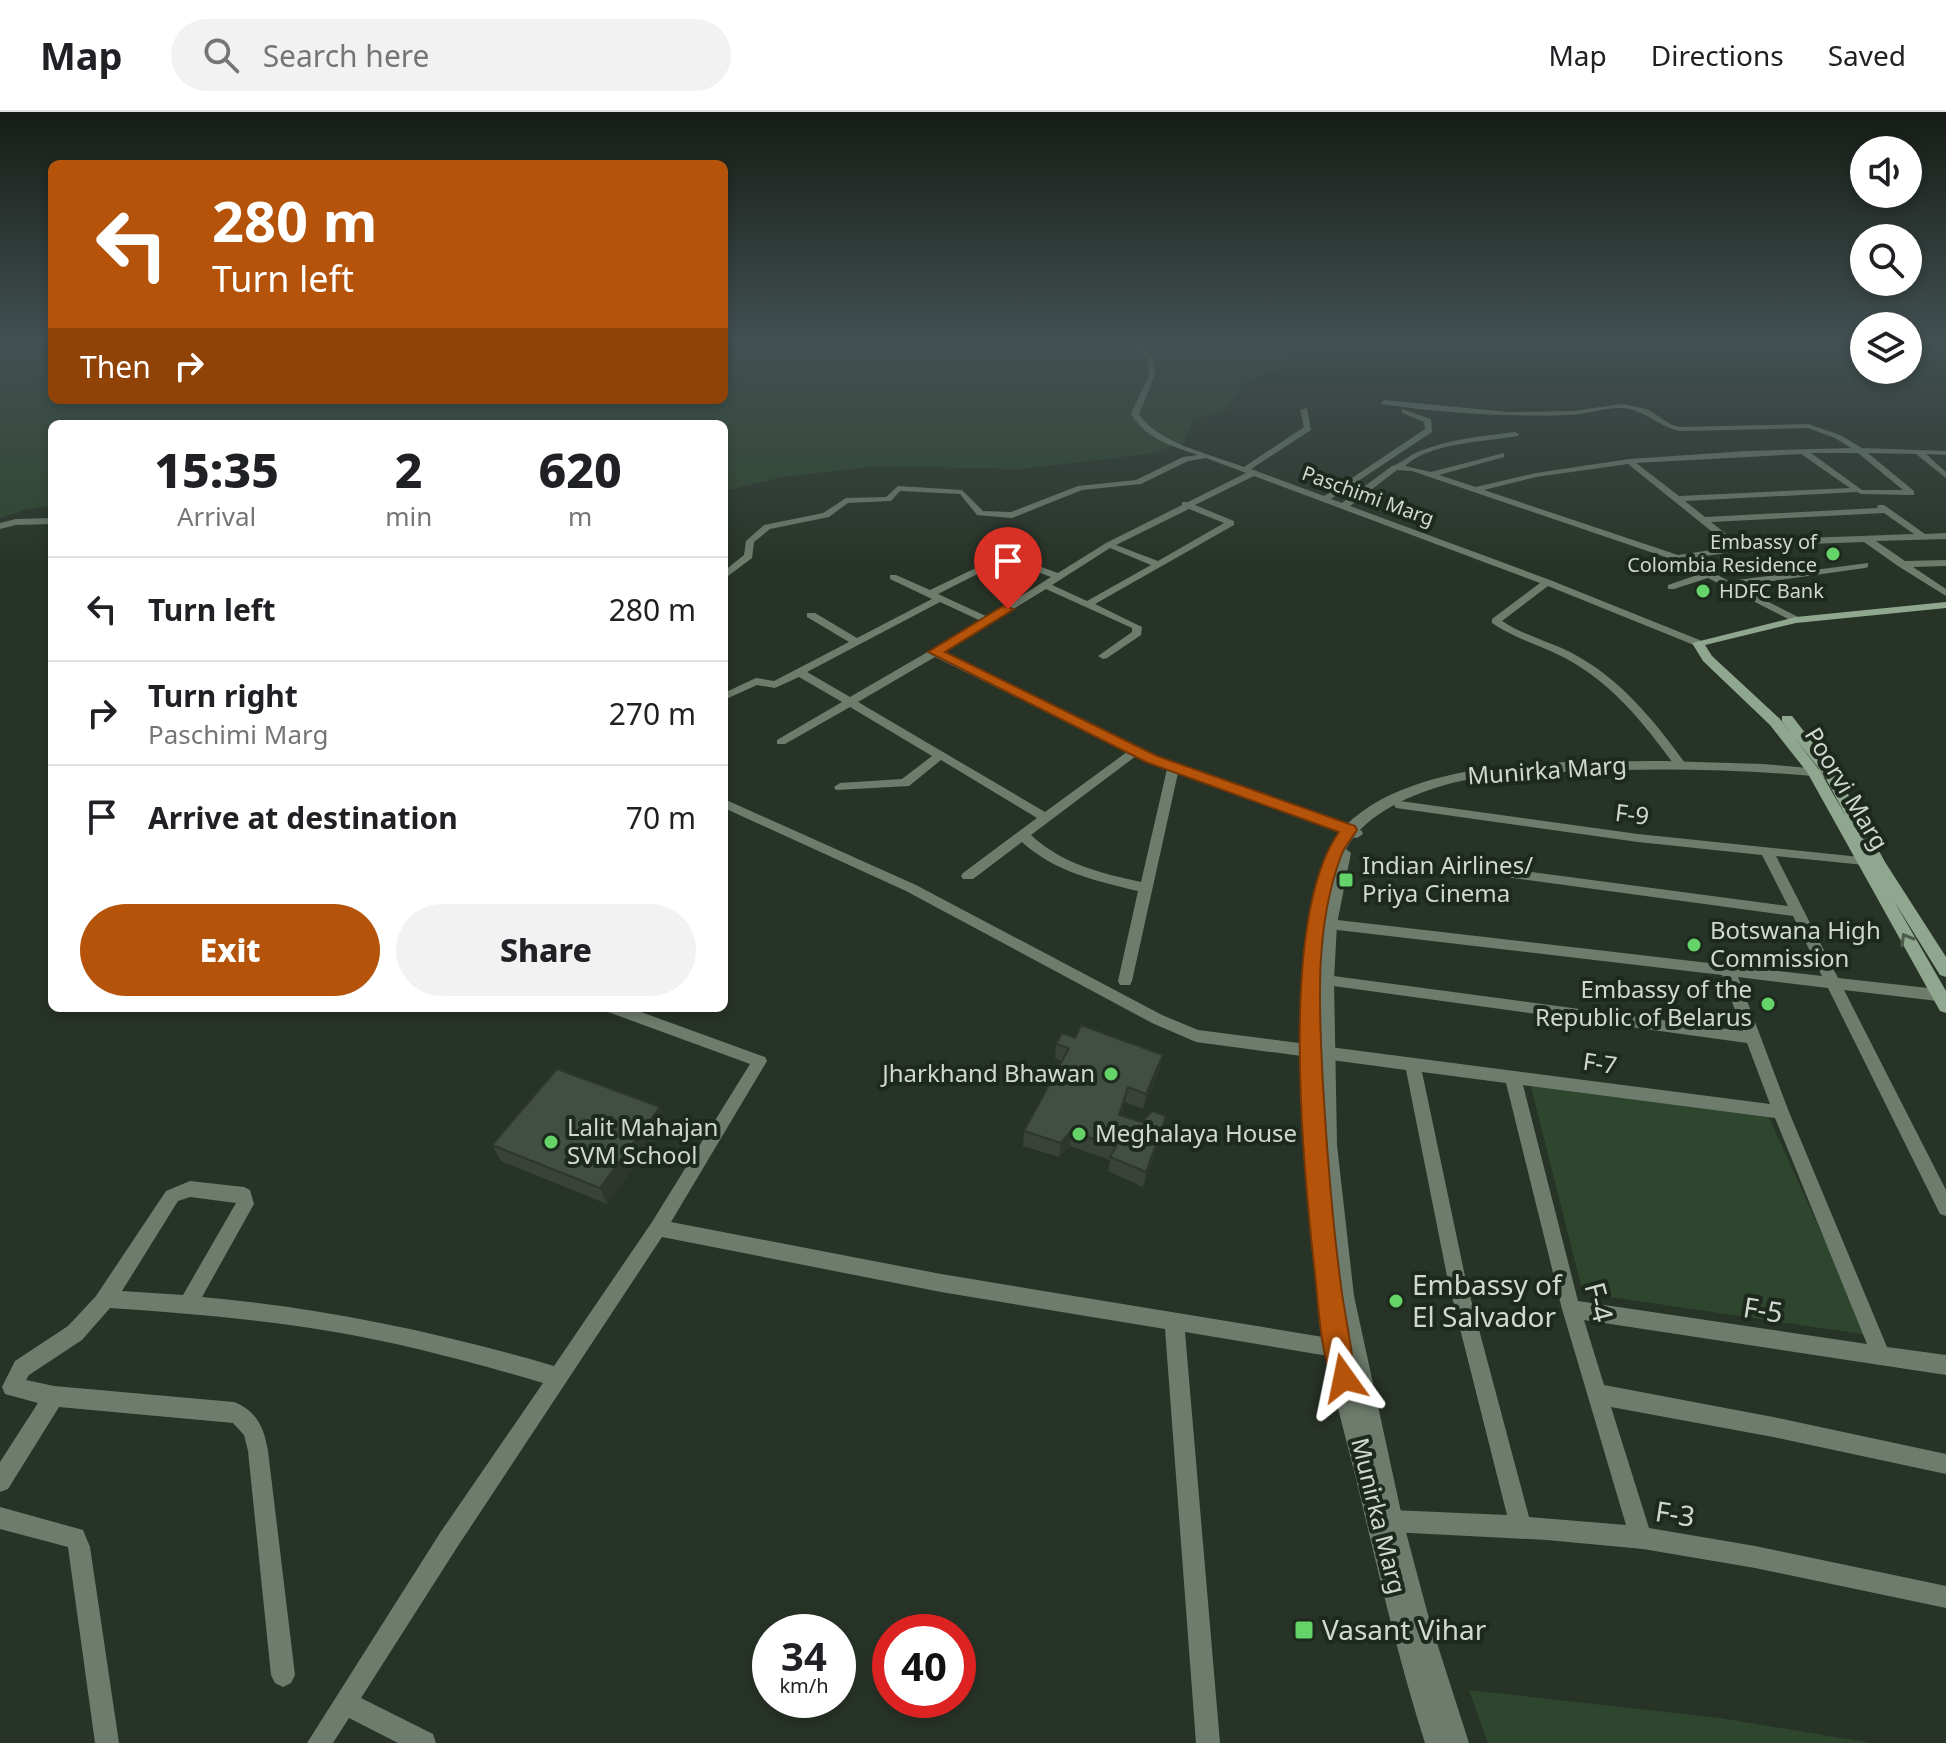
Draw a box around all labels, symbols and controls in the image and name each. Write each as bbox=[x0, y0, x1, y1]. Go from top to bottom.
search box bbox=[171, 19, 731, 91]
text: Map bbox=[40, 29, 123, 81]
icon: search bbox=[199, 33, 243, 77]
text: Search here bbox=[263, 35, 430, 76]
text: Map bbox=[1548, 36, 1607, 74]
text: Directions bbox=[1651, 36, 1784, 74]
text: Saved bbox=[1828, 36, 1906, 74]
map controls bbox=[1850, 136, 1922, 384]
button: sound bbox=[1850, 136, 1922, 208]
text: 280 m bbox=[212, 182, 377, 258]
icon: left bbox=[80, 192, 184, 296]
button: search bbox=[1850, 224, 1922, 296]
text: Turn left bbox=[212, 254, 354, 303]
button: layers bbox=[1850, 312, 1922, 384]
icon: right bbox=[167, 344, 211, 388]
text: Then bbox=[80, 346, 151, 387]
text: 15:35 bbox=[154, 437, 279, 502]
text: 2 bbox=[395, 437, 423, 502]
text: 620 bbox=[539, 437, 622, 502]
street label: Paschimi Marg bbox=[1298, 459, 1438, 532]
text: Arrival bbox=[177, 498, 256, 534]
text: min bbox=[385, 498, 432, 534]
text: m bbox=[568, 498, 592, 534]
pin bbox=[974, 527, 1042, 609]
place label: Embassy of Colombia Residence bbox=[1627, 528, 1818, 578]
icon: arrive bbox=[986, 539, 1030, 583]
marker: Embassy of Colombia Residence bbox=[1824, 545, 1842, 563]
place label: HDFC Bank bbox=[1719, 577, 1824, 604]
marker: HDFC Bank bbox=[1694, 582, 1712, 600]
icon: left bbox=[80, 587, 124, 631]
text: Turn left bbox=[148, 589, 276, 630]
text: 280 m bbox=[609, 589, 696, 630]
text: Turn right bbox=[148, 675, 298, 716]
icon: right bbox=[80, 691, 124, 735]
text: 270 m bbox=[609, 693, 696, 734]
text: Paschimi Marg bbox=[148, 716, 328, 752]
street label: Poorvi Marg bbox=[1798, 721, 1897, 856]
street label: Munirka Marg bbox=[1466, 747, 1628, 792]
icon: arrive bbox=[80, 795, 124, 839]
street label: F-9 bbox=[1613, 795, 1651, 832]
text: Arrive at destination bbox=[148, 797, 458, 838]
text: 70 m bbox=[626, 797, 696, 838]
place label: Indian Airlines/ Priya Cinema bbox=[1362, 848, 1533, 909]
marker: Indian Airlines/ Priya Cinema bbox=[1337, 871, 1355, 889]
button: Exit bbox=[80, 904, 380, 996]
button: Share bbox=[396, 904, 696, 996]
place label: Botswana High Commission bbox=[1710, 913, 1881, 974]
one-way arrow bbox=[1900, 933, 1916, 948]
marker: Botswana High Commission bbox=[1685, 936, 1703, 954]
place label: Embassy of the Republic of Belarus bbox=[1535, 972, 1752, 1033]
marker: Embassy of the Republic of Belarus bbox=[1759, 995, 1777, 1013]
street label: F-7 bbox=[1581, 1044, 1619, 1081]
place label: Jharkhand Bhawan bbox=[880, 1056, 1095, 1089]
marker: Jharkhand Bhawan bbox=[1102, 1065, 1120, 1083]
place label: Lalit Mahajan SVM School bbox=[567, 1110, 718, 1171]
place label: Meghalaya House bbox=[1095, 1116, 1297, 1149]
marker: Meghalaya House bbox=[1070, 1125, 1088, 1143]
marker: Lalit Mahajan SVM School bbox=[542, 1133, 560, 1151]
place label: Embassy of El Salvador bbox=[1412, 1265, 1563, 1335]
street label: F-4 bbox=[1576, 1278, 1623, 1326]
street label: F-5 bbox=[1741, 1287, 1786, 1331]
marker: Embassy of El Salvador bbox=[1387, 1292, 1405, 1310]
position arrow bbox=[1302, 1336, 1386, 1420]
street label: Munirka Marg bbox=[1344, 1434, 1415, 1597]
street label: F-3 bbox=[1653, 1491, 1698, 1535]
place label: Vasant Vihar bbox=[1322, 1610, 1487, 1648]
speed limit sign: 40 bbox=[872, 1614, 976, 1718]
marker: Vasant Vihar bbox=[1293, 1619, 1315, 1641]
text: 34 bbox=[781, 1628, 827, 1683]
text: km/h bbox=[779, 1672, 829, 1699]

